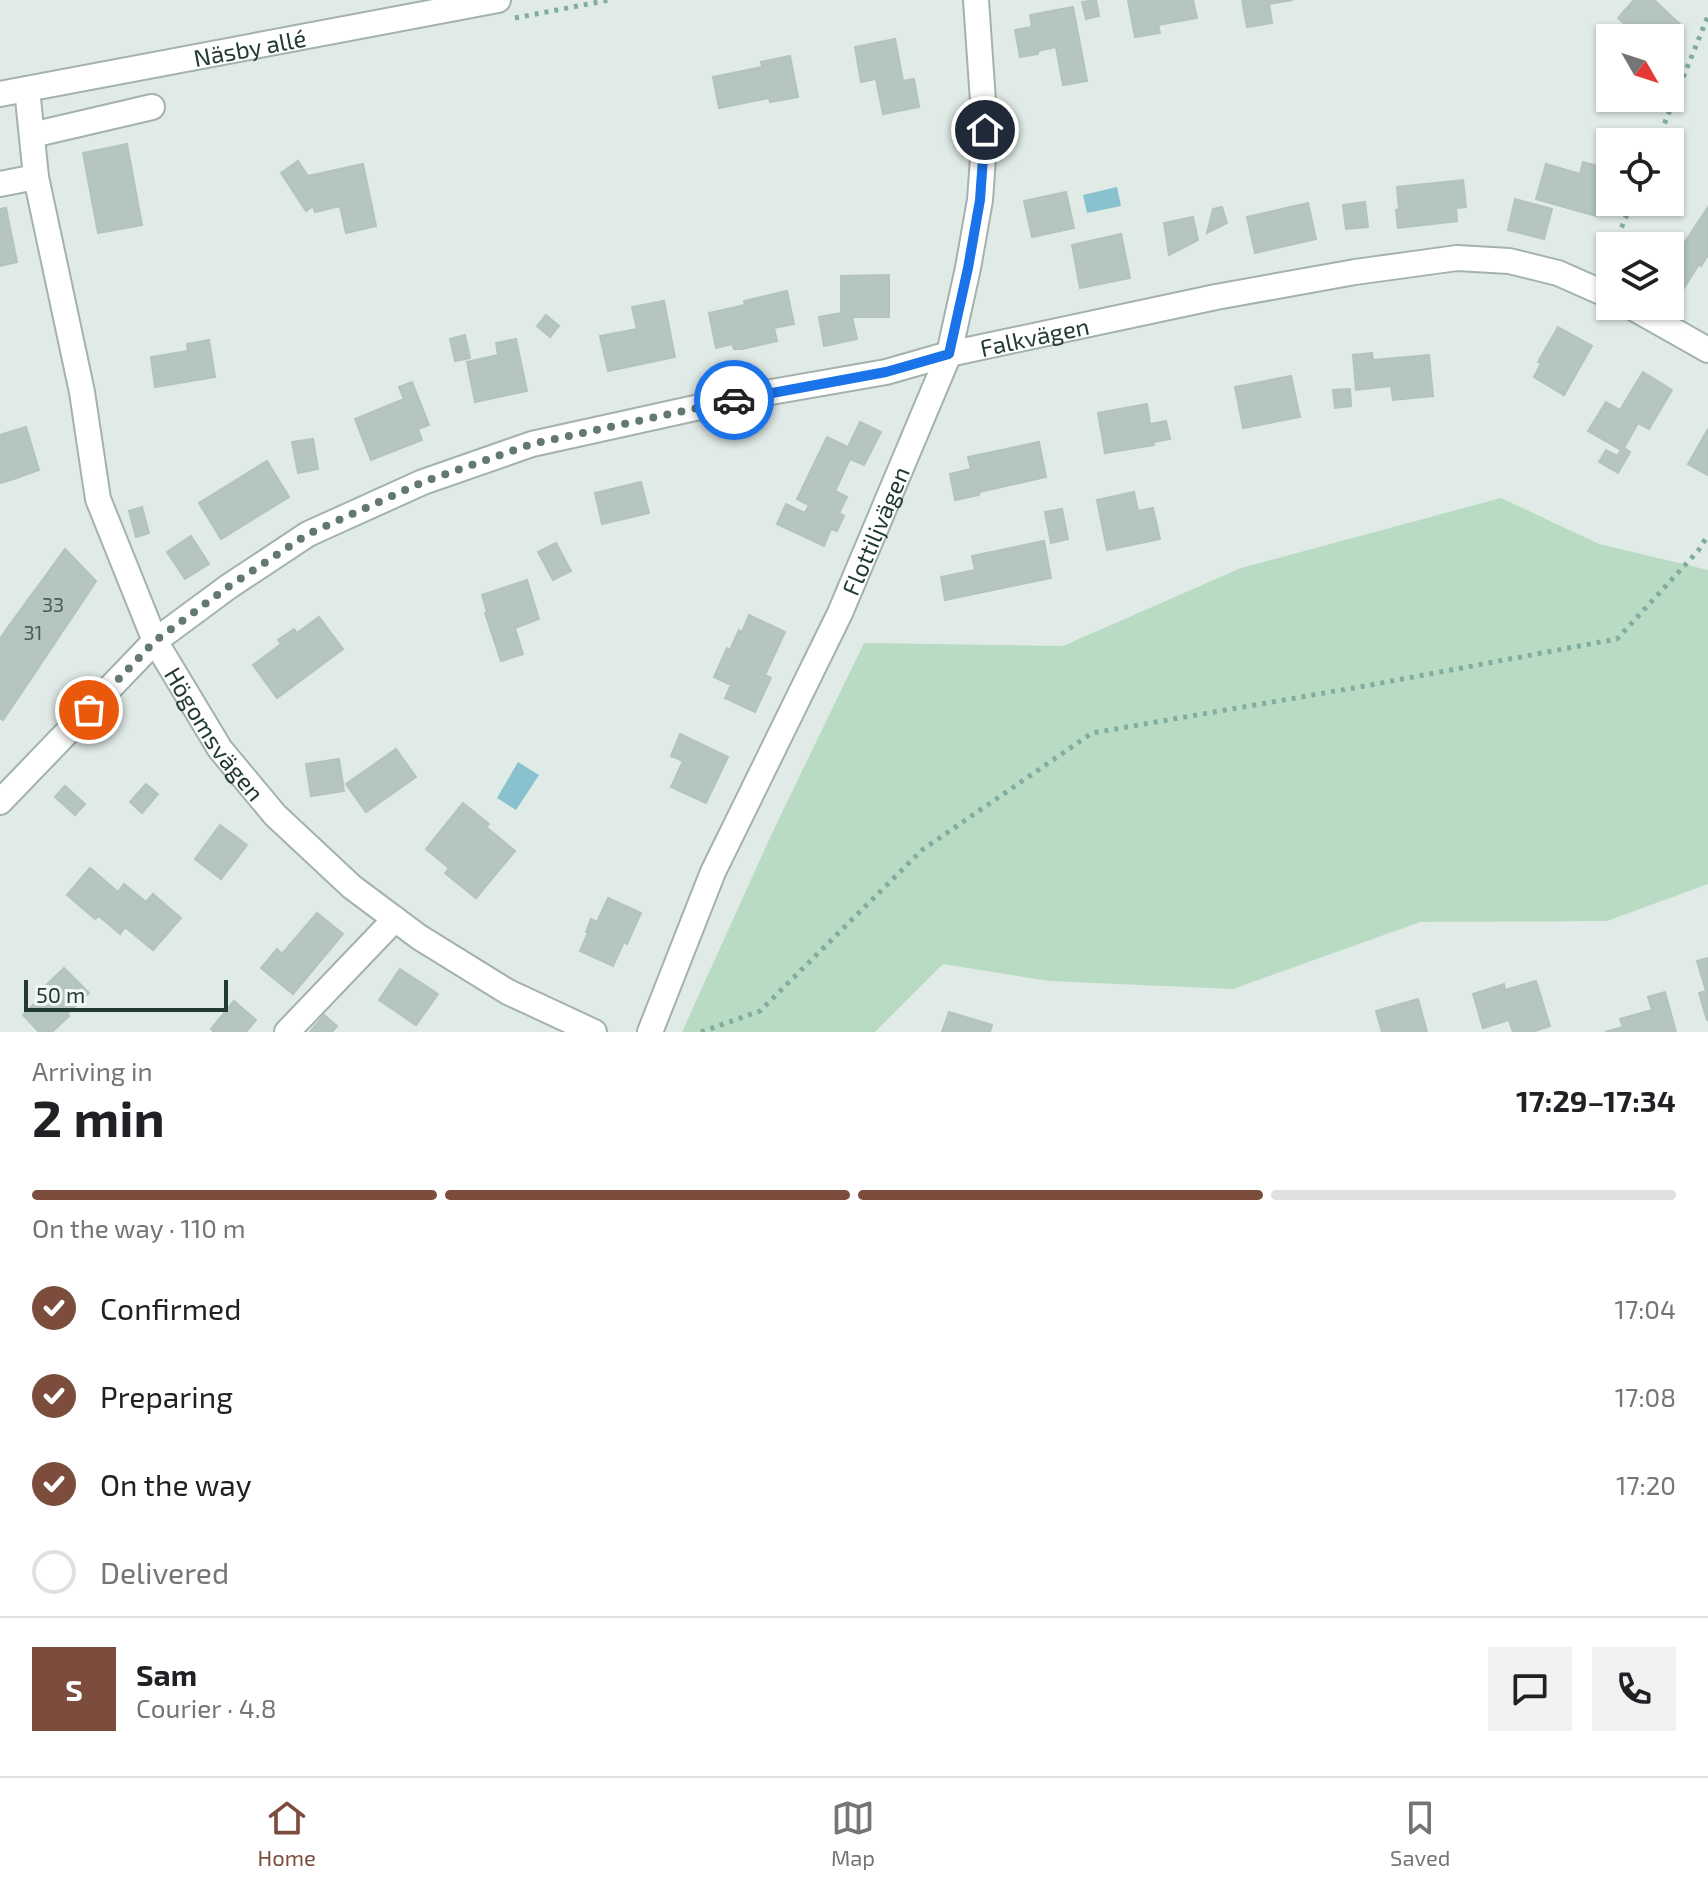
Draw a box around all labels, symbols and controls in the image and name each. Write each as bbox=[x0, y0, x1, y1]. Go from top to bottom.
street label: Näsby allé bbox=[191, 22, 308, 72]
north arrow bbox=[1596, 24, 1684, 112]
map controls bbox=[1596, 24, 1684, 320]
pin bbox=[951, 96, 1019, 164]
icon: home bbox=[963, 108, 1007, 152]
button: locate bbox=[1596, 128, 1684, 216]
button: layers bbox=[1596, 232, 1684, 320]
street label: Falkvägen bbox=[977, 310, 1092, 362]
courier bbox=[694, 360, 774, 440]
icon: car bbox=[712, 378, 756, 422]
street label: Flottiljvägen bbox=[835, 462, 915, 599]
house number: 33 bbox=[42, 592, 64, 616]
house number: 31 bbox=[23, 620, 43, 644]
street label: Högomsvägen bbox=[159, 661, 271, 806]
pin bbox=[55, 676, 123, 744]
icon: bag bbox=[67, 688, 111, 732]
scale bar bbox=[24, 976, 228, 1012]
text: 50 m bbox=[36, 981, 85, 1007]
text: Arriving in bbox=[32, 1055, 153, 1086]
text: 17:29–17:34 bbox=[1516, 1082, 1676, 1118]
text: 2 min bbox=[32, 1085, 165, 1147]
text: On the way · 110 m bbox=[32, 1212, 246, 1243]
icon: check bbox=[32, 1286, 76, 1330]
text: Confirmed bbox=[100, 1290, 241, 1326]
text: 17:04 bbox=[1615, 1293, 1676, 1324]
icon: check bbox=[32, 1374, 76, 1418]
text: Preparing bbox=[100, 1378, 233, 1414]
text: 17:08 bbox=[1615, 1381, 1676, 1412]
icon: check bbox=[32, 1462, 76, 1506]
text: On the way bbox=[100, 1466, 252, 1502]
text: 17:20 bbox=[1616, 1469, 1676, 1500]
text: Delivered bbox=[100, 1554, 229, 1590]
button: chat bbox=[1488, 1647, 1572, 1731]
button: phone bbox=[1592, 1647, 1676, 1731]
text: Sam bbox=[136, 1656, 197, 1692]
text: S bbox=[65, 1671, 83, 1707]
text: Courier · 4.8 bbox=[136, 1692, 277, 1723]
tab: Home bbox=[258, 1796, 316, 1870]
tab: Map bbox=[831, 1796, 875, 1870]
tab: Saved bbox=[1390, 1796, 1450, 1870]

